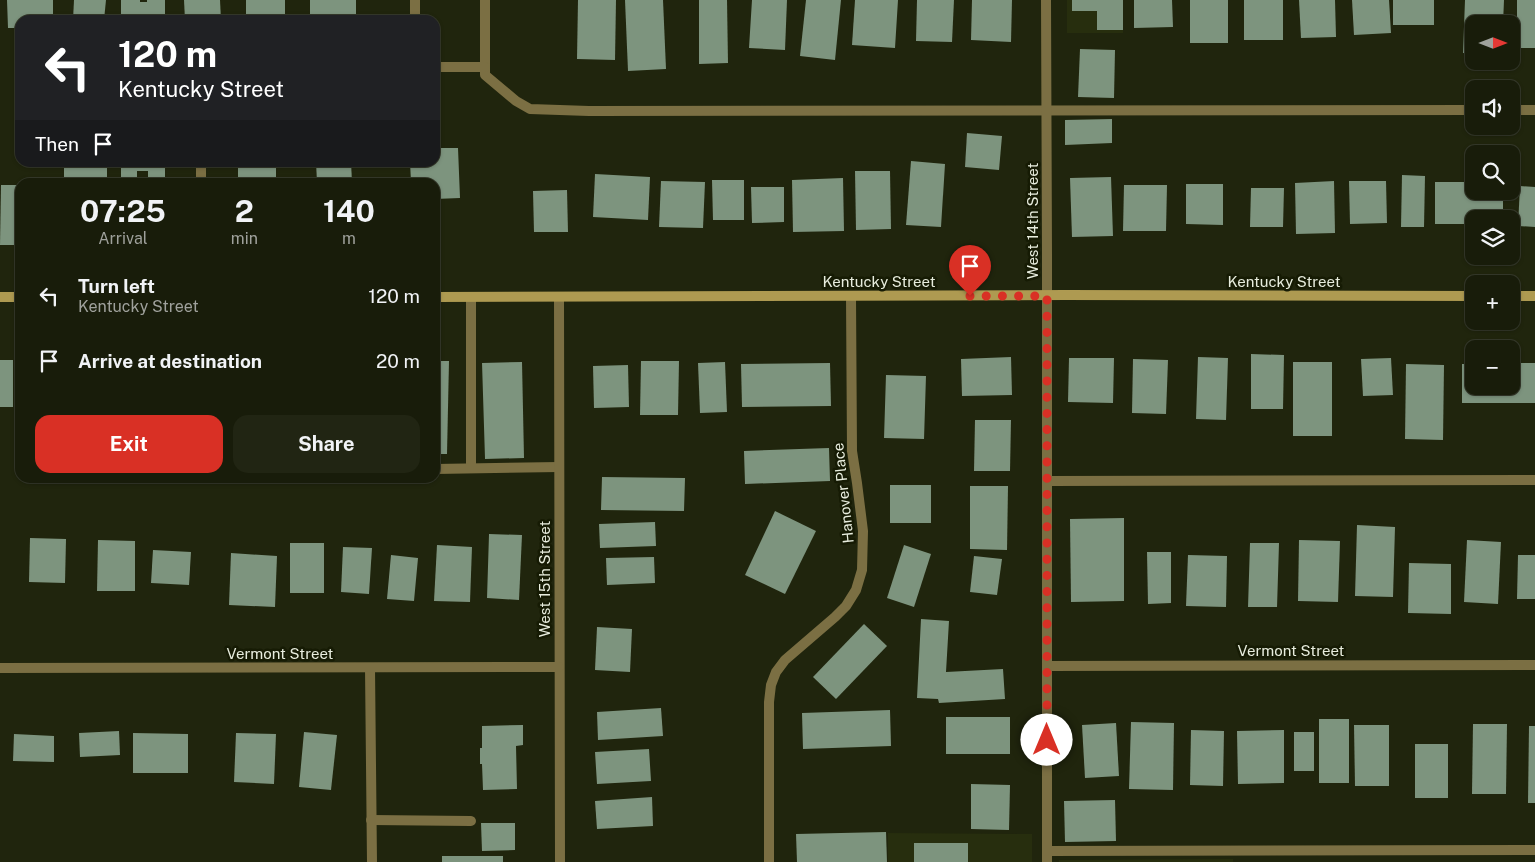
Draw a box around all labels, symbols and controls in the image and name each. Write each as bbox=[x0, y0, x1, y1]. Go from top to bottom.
north arrow bbox=[1465, 15, 1520, 70]
map controls bbox=[1465, 15, 1520, 395]
text: 120 m bbox=[118, 34, 217, 75]
icon: left bbox=[35, 35, 100, 100]
text: Kentucky Street bbox=[118, 76, 284, 102]
button: sound bbox=[1465, 80, 1520, 135]
icon: arrive bbox=[89, 130, 117, 158]
text: Then bbox=[35, 133, 79, 155]
button: search bbox=[1465, 145, 1520, 200]
street label: West 14th Street bbox=[1024, 163, 1041, 279]
text: 07:25 bbox=[80, 193, 166, 229]
text: 2 bbox=[235, 193, 254, 229]
text: 140 bbox=[323, 193, 375, 229]
button: layers bbox=[1465, 210, 1520, 265]
text: Arrival bbox=[98, 229, 148, 248]
text: min bbox=[231, 229, 258, 248]
text: m bbox=[342, 229, 356, 248]
pin bbox=[949, 245, 991, 296]
icon: arrive bbox=[956, 252, 984, 280]
street label: Kentucky Street bbox=[822, 273, 936, 290]
street label: Kentucky Street bbox=[1227, 273, 1341, 290]
text: Turn left bbox=[78, 275, 155, 297]
button: + bbox=[1465, 275, 1520, 330]
icon: left bbox=[35, 282, 63, 310]
text: 120 m bbox=[368, 285, 420, 307]
text: Kentucky Street bbox=[78, 297, 199, 316]
button: − bbox=[1465, 340, 1520, 395]
icon: arrive bbox=[35, 347, 63, 375]
text: Arrive at destination bbox=[78, 350, 262, 372]
text: 20 m bbox=[376, 350, 420, 372]
button: Exit bbox=[35, 415, 223, 473]
button: Share bbox=[233, 415, 420, 473]
street label: Hanover Place bbox=[829, 442, 857, 544]
street label: West 15th Street bbox=[536, 521, 553, 637]
street label: Vermont Street bbox=[1238, 642, 1345, 659]
street label: Vermont Street bbox=[227, 645, 334, 662]
position arrow bbox=[1020, 713, 1072, 765]

